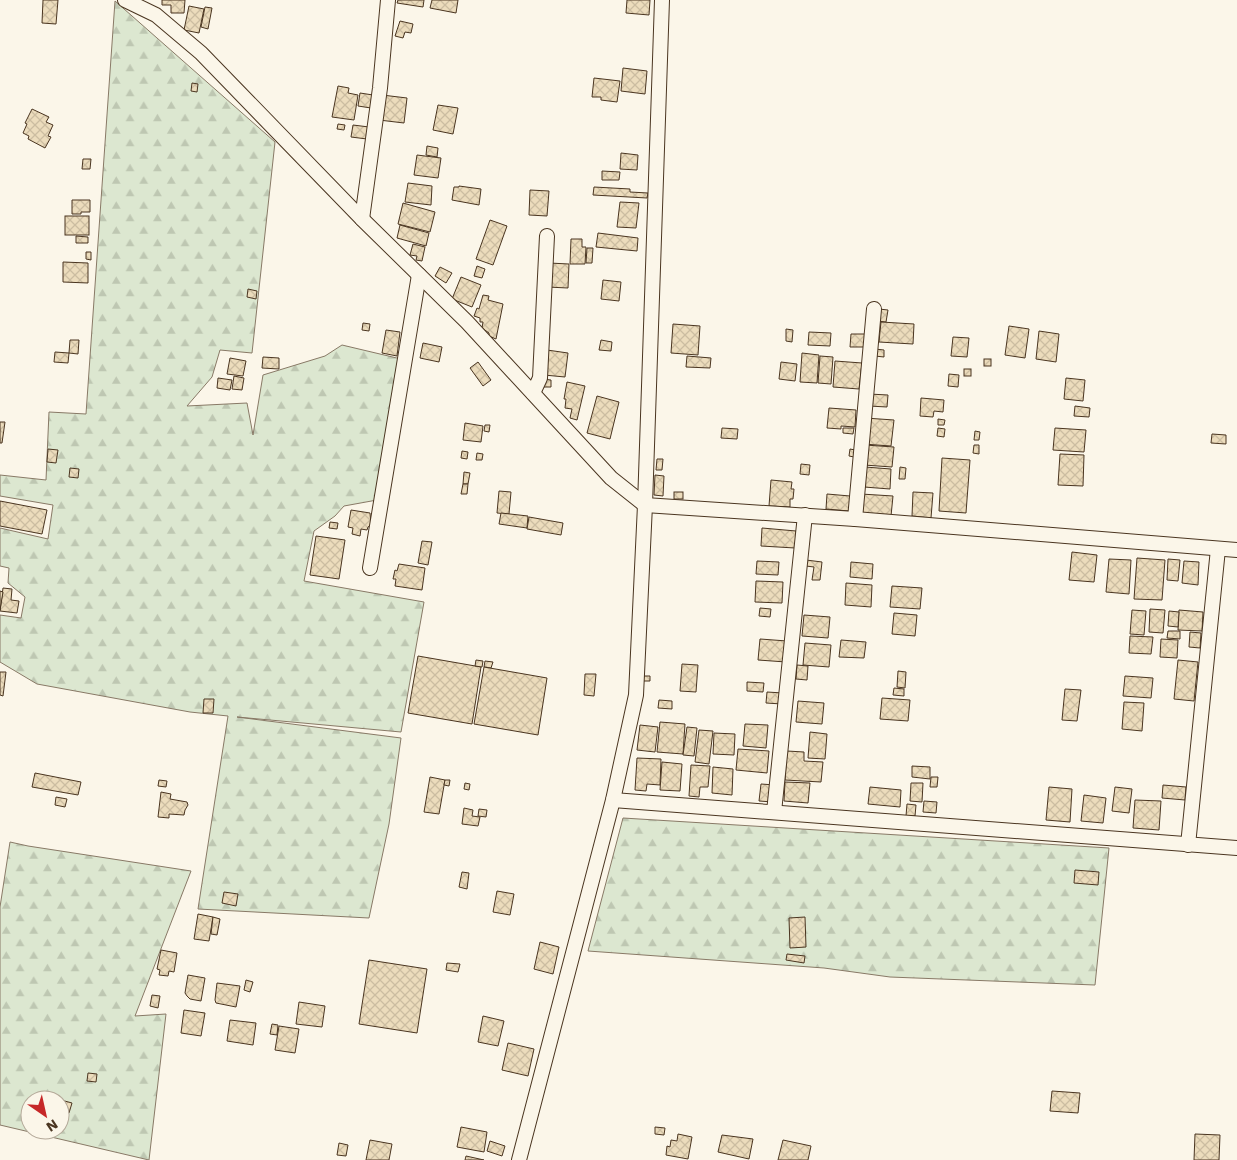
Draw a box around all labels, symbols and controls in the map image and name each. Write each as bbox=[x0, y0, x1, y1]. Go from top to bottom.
north arrow bbox=[20, 1090, 70, 1140]
text: N bbox=[43, 1116, 61, 1135]

